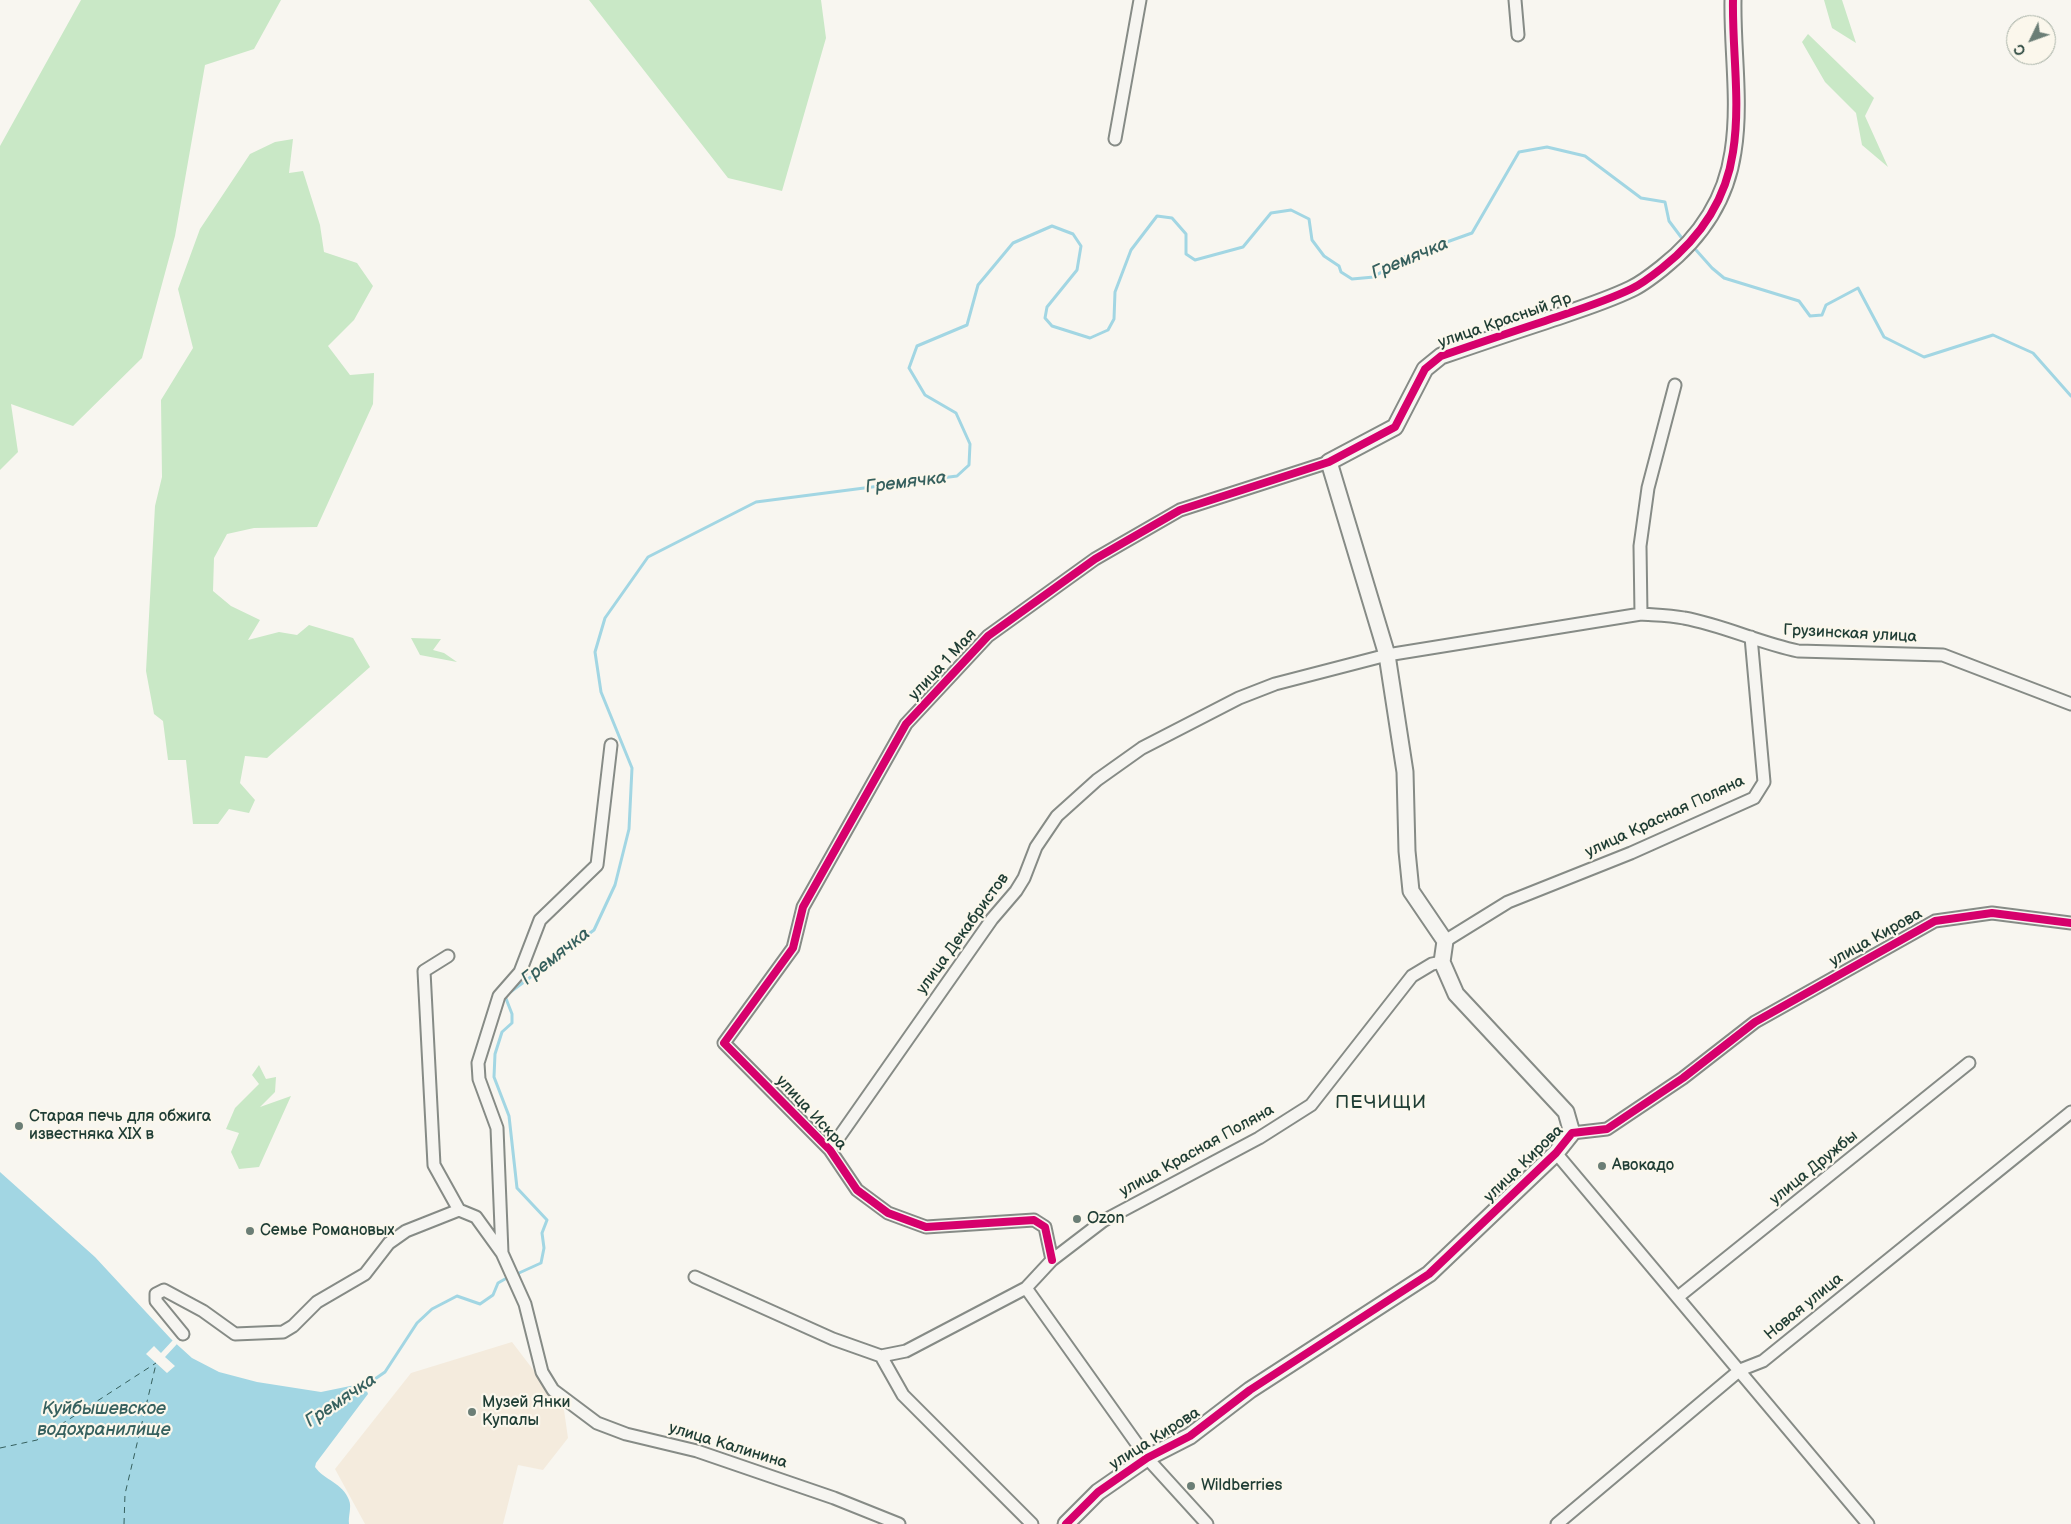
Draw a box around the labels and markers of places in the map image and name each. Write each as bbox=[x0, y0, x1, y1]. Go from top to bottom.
place label: Старая печь для обжига известняка XIX в bbox=[29, 1107, 211, 1145]
marker: Старая печь для обжига известняка XIX в bbox=[13, 1120, 25, 1132]
place label: Авокадо bbox=[1612, 1156, 1674, 1176]
marker: Авокадо bbox=[1596, 1160, 1608, 1172]
place label: Ozon bbox=[1087, 1209, 1125, 1229]
marker: Ozon bbox=[1071, 1213, 1083, 1225]
place label: Семье Романовых bbox=[260, 1221, 394, 1241]
marker: Семье Романовых bbox=[244, 1225, 256, 1237]
place label: Музей Янки Купалы bbox=[482, 1393, 571, 1431]
marker: Музей Янки Купалы bbox=[466, 1406, 478, 1418]
place label: Wildberries bbox=[1201, 1476, 1282, 1496]
marker: Wildberries bbox=[1185, 1480, 1197, 1492]

